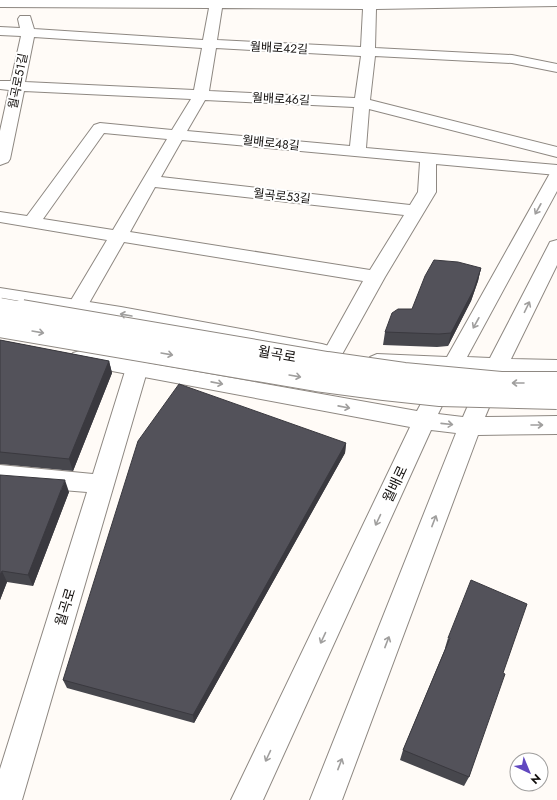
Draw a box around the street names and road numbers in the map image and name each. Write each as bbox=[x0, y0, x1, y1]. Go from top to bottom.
street label: 월배로42길 bbox=[250, 37, 308, 59]
street label: 월곡로51길 bbox=[4, 52, 32, 110]
street label: 월배로46길 bbox=[252, 88, 310, 110]
street label: 월배로48길 bbox=[241, 131, 301, 155]
street label: 월곡로53길 bbox=[252, 184, 312, 208]
street label: 월곡로 bbox=[256, 341, 298, 367]
street label: 월배로 bbox=[378, 462, 412, 506]
street label: 월곡로 bbox=[50, 585, 80, 628]

